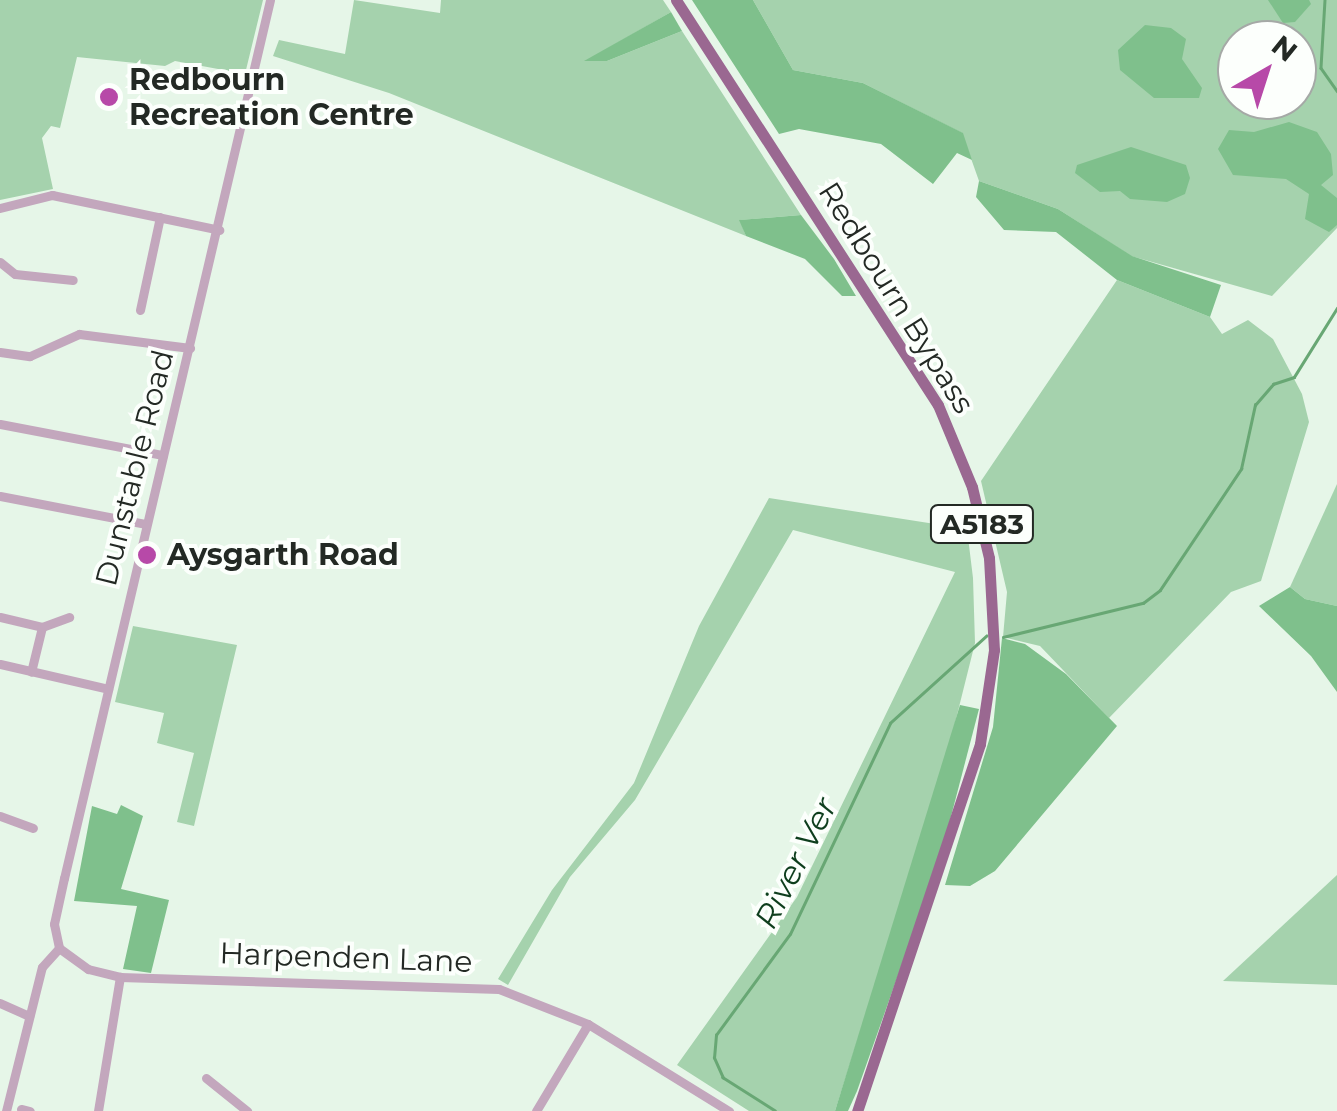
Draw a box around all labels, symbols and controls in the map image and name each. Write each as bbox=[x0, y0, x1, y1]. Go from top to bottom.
north arrow bbox=[1217, 20, 1317, 120]
text: N bbox=[1265, 28, 1304, 69]
place label: Redbourn Recreation Centre bbox=[129, 62, 414, 132]
marker: Redbourn Recreation Centre bbox=[98, 86, 120, 108]
street label: Redbourn Bypass bbox=[810, 176, 982, 420]
street label: Dunstable Road bbox=[88, 346, 182, 590]
road number: A5183 bbox=[930, 501, 1034, 547]
place label: Aysgarth Road bbox=[167, 537, 399, 573]
marker: Aysgarth Road bbox=[136, 544, 158, 566]
water label: River Ver bbox=[747, 791, 845, 935]
street label: Harpenden Lane bbox=[219, 936, 473, 980]

